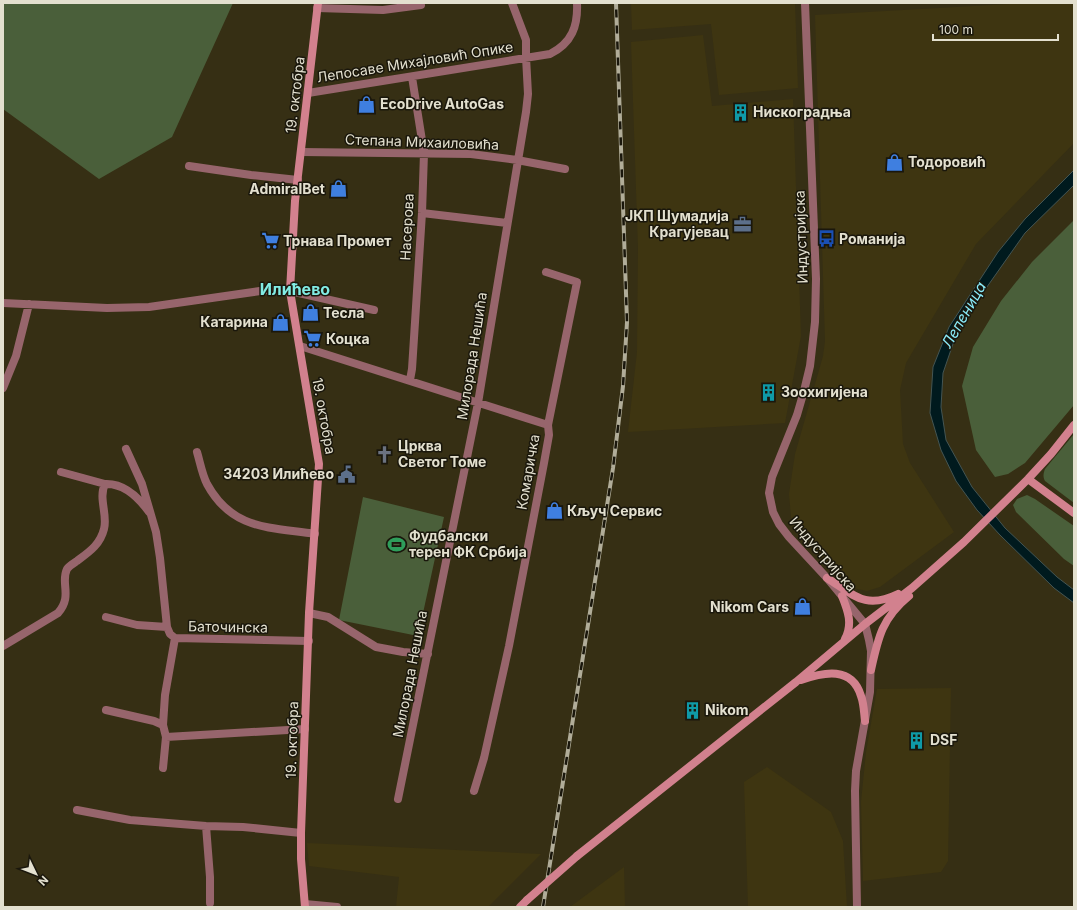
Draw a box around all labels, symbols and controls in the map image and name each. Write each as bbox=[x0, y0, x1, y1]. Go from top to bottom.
scale bar bbox=[933, 16, 1058, 42]
text: 100 m bbox=[939, 22, 973, 37]
street label: Лепосаве Михајловић Опике bbox=[316, 38, 514, 85]
street label: 19. октобра bbox=[281, 55, 308, 134]
shop icon: EcoDrive AutoGas bbox=[357, 94, 377, 114]
place label: EcoDrive AutoGas bbox=[380, 95, 504, 112]
building icon: Нискоградња bbox=[730, 102, 750, 122]
place label: Нискоградња bbox=[753, 103, 851, 120]
street label: Степана Михаиловића bbox=[345, 130, 499, 153]
shop icon: Тодоровић bbox=[885, 152, 905, 172]
place label: Тодоровић bbox=[908, 153, 986, 170]
shop icon: AdmiralBet bbox=[328, 179, 348, 199]
place label: AdmiralBet bbox=[249, 180, 325, 197]
street label: Индустријска bbox=[790, 190, 811, 284]
street label: Насерова bbox=[396, 193, 417, 261]
place label: ЈКП Шумадија Крагујевац bbox=[625, 207, 729, 240]
office icon: ЈКП Шумадија Крагујевац bbox=[732, 214, 752, 234]
bus stop icon: Романија bbox=[816, 229, 836, 249]
place label: Романија bbox=[839, 230, 905, 247]
supermarket icon: Трнава Промет bbox=[260, 231, 280, 251]
place label: Трнава Промет bbox=[283, 232, 391, 249]
water label: Лепеница bbox=[937, 278, 990, 351]
district label: Илићево bbox=[260, 279, 330, 299]
street label: Милорада Нешића bbox=[453, 291, 490, 421]
shop icon: Тесла bbox=[300, 303, 320, 323]
place label: Тесла bbox=[323, 304, 364, 321]
shop icon: Катарина bbox=[271, 312, 291, 332]
place label: Катарина bbox=[200, 313, 268, 330]
supermarket icon: Коцка bbox=[303, 329, 323, 349]
place label: Коцка bbox=[326, 330, 370, 347]
street label: 19. октобра bbox=[309, 376, 340, 456]
building icon: Зоохигијена bbox=[758, 382, 778, 402]
place label: Зоохигијена bbox=[781, 383, 868, 400]
street label: Комаричка bbox=[513, 433, 543, 511]
place label: Црква Светог Томе bbox=[398, 437, 486, 470]
church icon: Црква Светог Томе bbox=[375, 444, 395, 464]
public building icon: 34203 Илићево bbox=[337, 464, 357, 484]
place label: 34203 Илићево bbox=[223, 465, 334, 482]
shop icon: Кључ Сервис bbox=[544, 501, 564, 521]
place label: Кључ Сервис bbox=[567, 502, 662, 519]
street label: Индустријска bbox=[786, 513, 861, 595]
place label: Фудбалски терен ФК Србија bbox=[409, 527, 527, 560]
sports icon: Фудбалски терен ФК Србија bbox=[386, 534, 406, 554]
shop icon: Nikom Cars bbox=[792, 597, 812, 617]
place label: Nikom Cars bbox=[710, 598, 789, 615]
street label: Милорада Нешића bbox=[389, 609, 430, 739]
street label: Баточинска bbox=[188, 617, 268, 636]
building icon: Nikom bbox=[682, 700, 702, 720]
street label: 19. октобра bbox=[282, 701, 301, 779]
place label: Nikom bbox=[705, 701, 749, 718]
building icon: DSF bbox=[907, 730, 927, 750]
place label: DSF bbox=[930, 731, 958, 748]
north arrow bbox=[16, 854, 56, 894]
text: N bbox=[35, 873, 51, 889]

